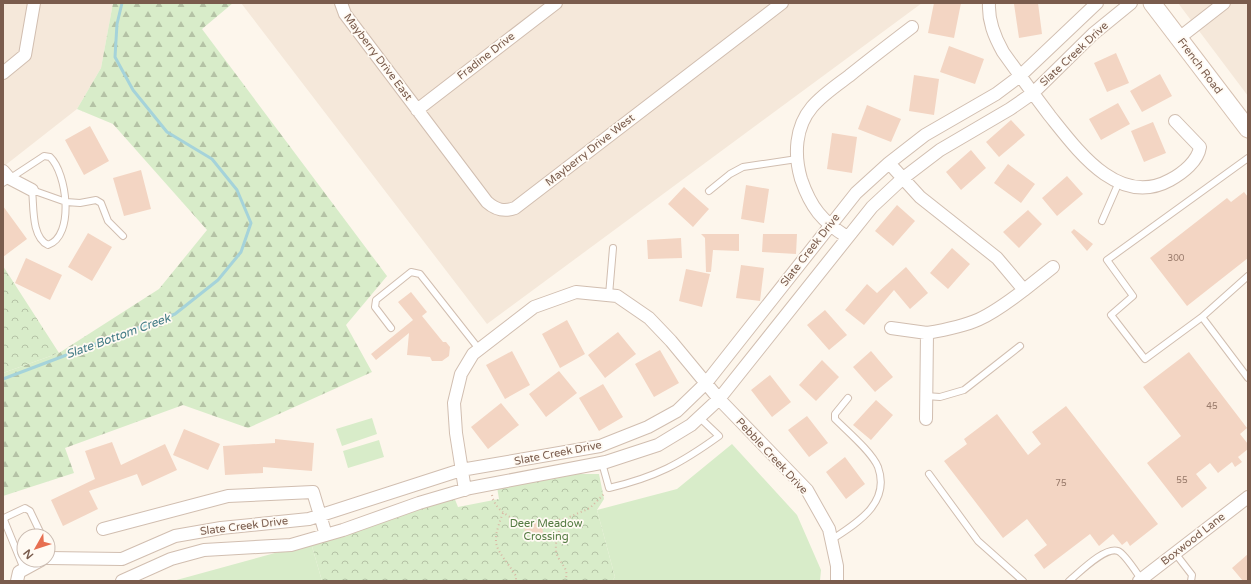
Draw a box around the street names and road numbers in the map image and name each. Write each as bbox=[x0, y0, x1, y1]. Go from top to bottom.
street label: Mayberry Drive East bbox=[341, 11, 415, 103]
street label: Slate Creek Drive bbox=[1037, 19, 1111, 89]
street label: Fradine Drive bbox=[455, 30, 517, 82]
street label: French Road bbox=[1175, 36, 1225, 96]
street label: Mayberry Drive West bbox=[543, 111, 637, 189]
street label: Slate Creek Drive bbox=[778, 211, 842, 289]
street label: Pebble Creek Drive bbox=[733, 415, 811, 497]
street label: Slate Creek Drive bbox=[513, 438, 603, 468]
street label: Boxwood Lane bbox=[1158, 510, 1228, 568]
street label: Slate Creek Drive bbox=[199, 514, 289, 538]

